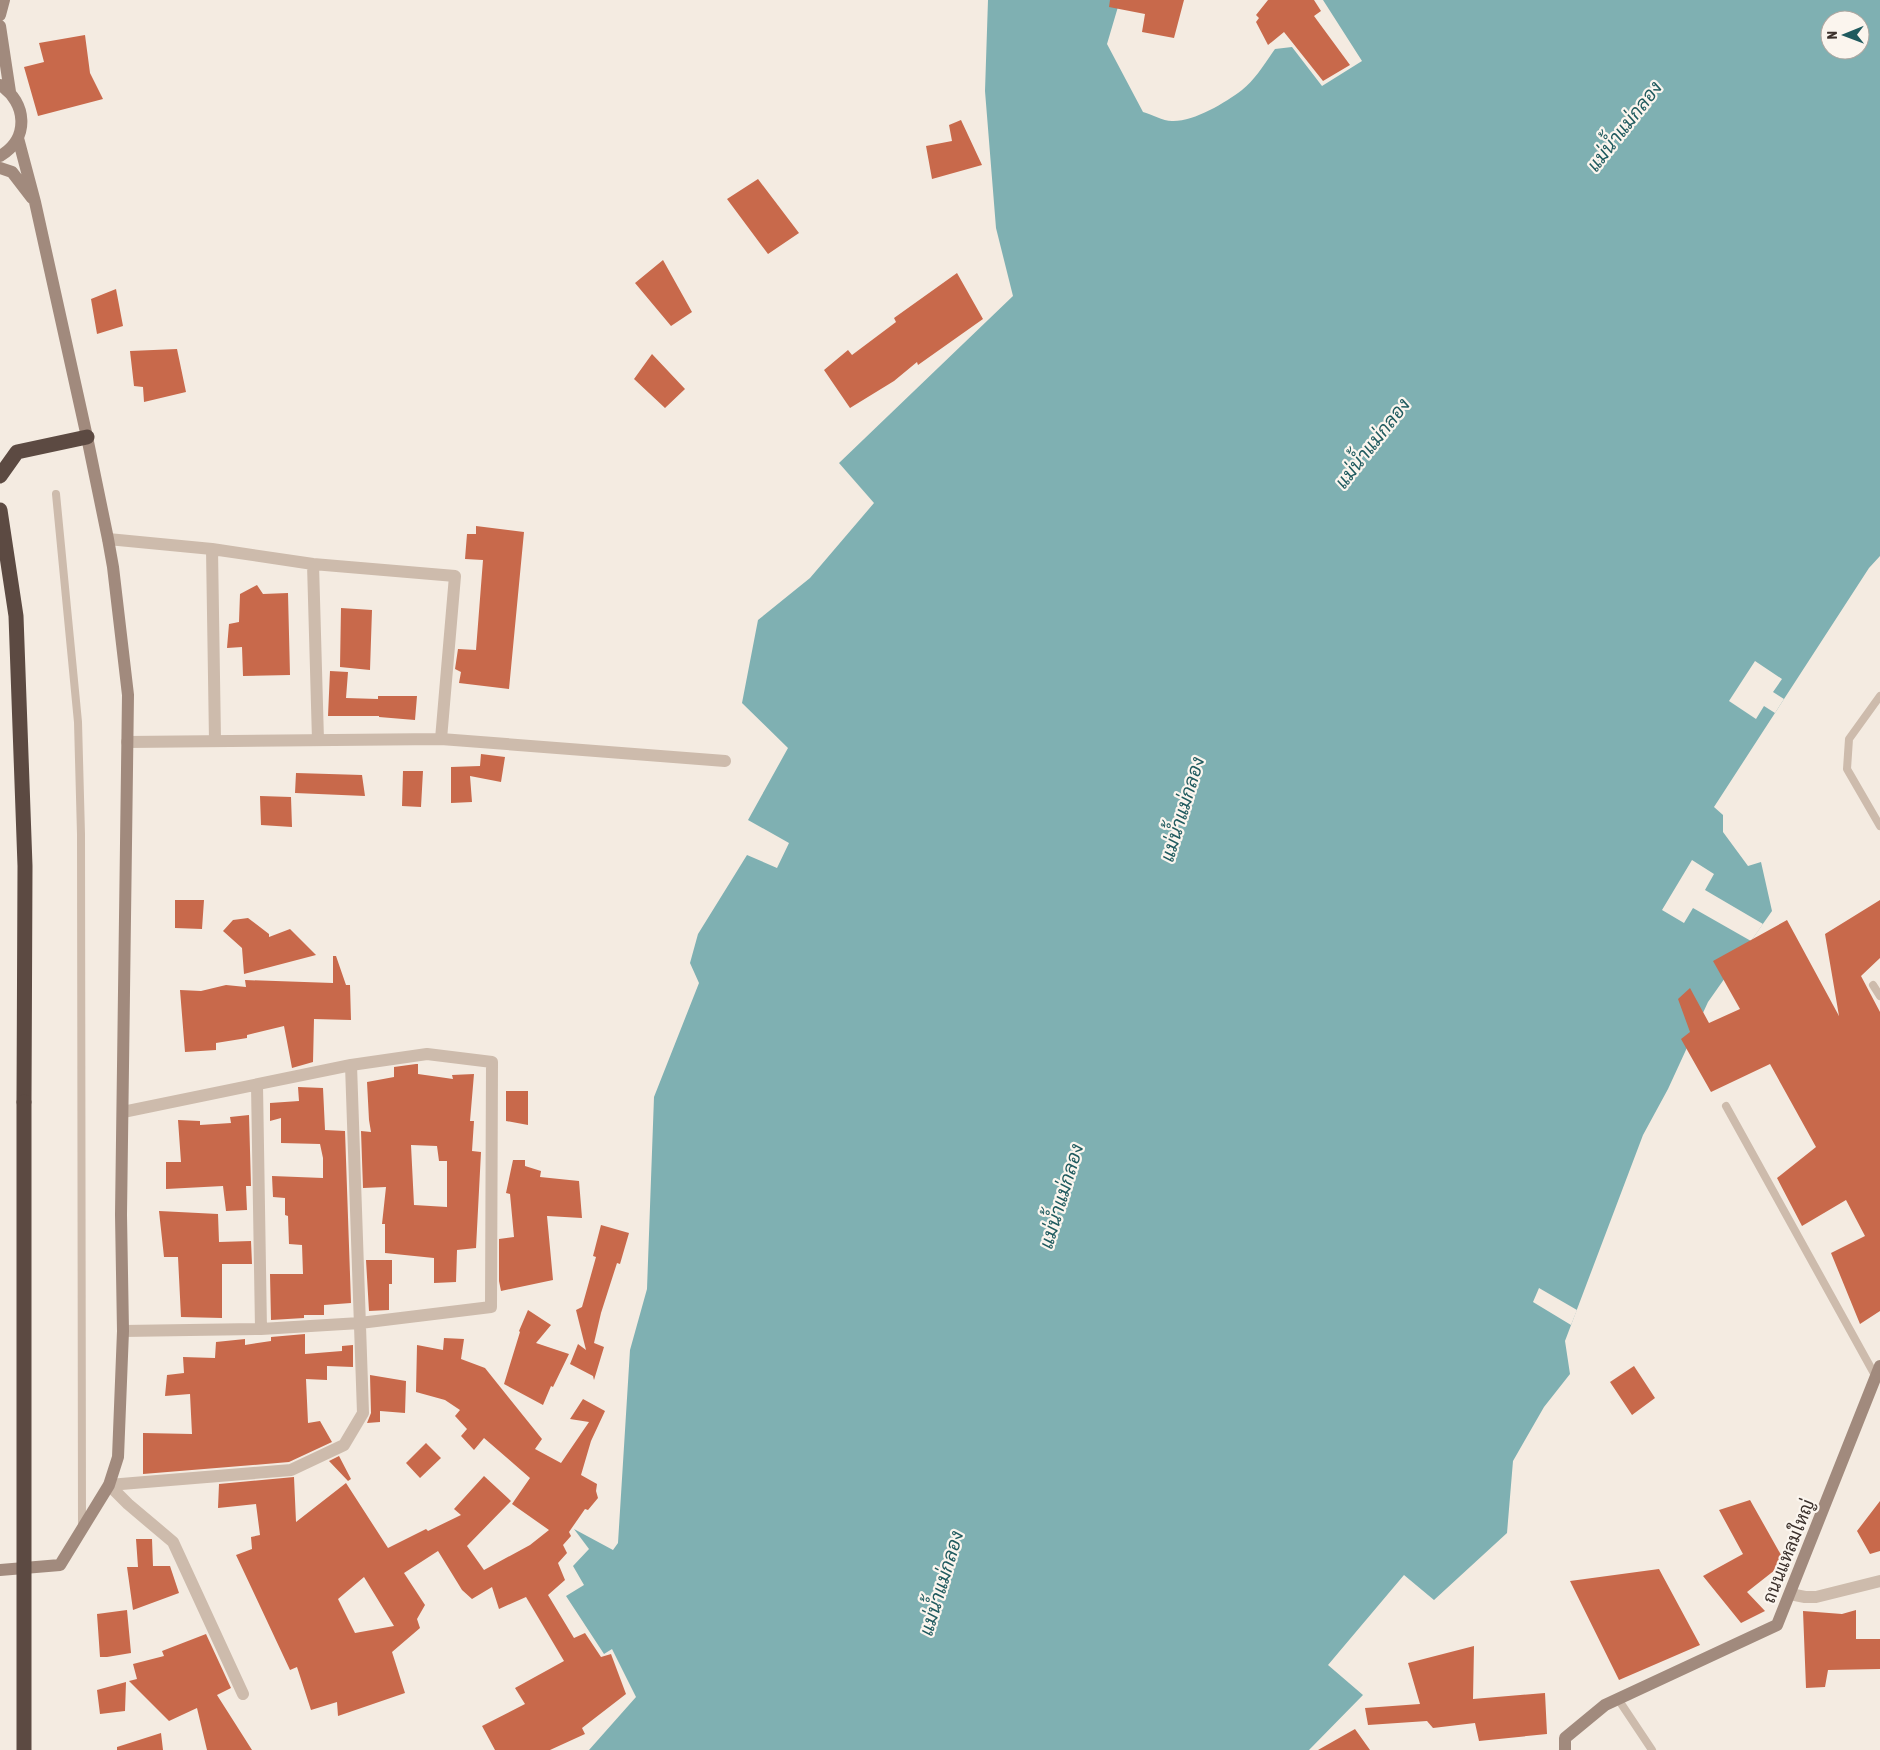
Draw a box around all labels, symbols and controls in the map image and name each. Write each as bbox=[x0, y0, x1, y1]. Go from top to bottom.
north arrow bbox=[1820, 10, 1870, 60]
text: N bbox=[1824, 31, 1840, 39]
water label: แม่น้ำแม่กลอง bbox=[1579, 74, 1666, 175]
water label: แม่น้ำแม่กลอง bbox=[1327, 391, 1414, 492]
water label: แม่น้ำแม่กลอง bbox=[1152, 752, 1208, 864]
water label: แม่น้ำแม่กลอง bbox=[1031, 1139, 1087, 1251]
street label: ถนนแหลมใหญ่ bbox=[1756, 1495, 1819, 1606]
water label: แม่น้ำแม่กลอง bbox=[911, 1526, 967, 1638]

